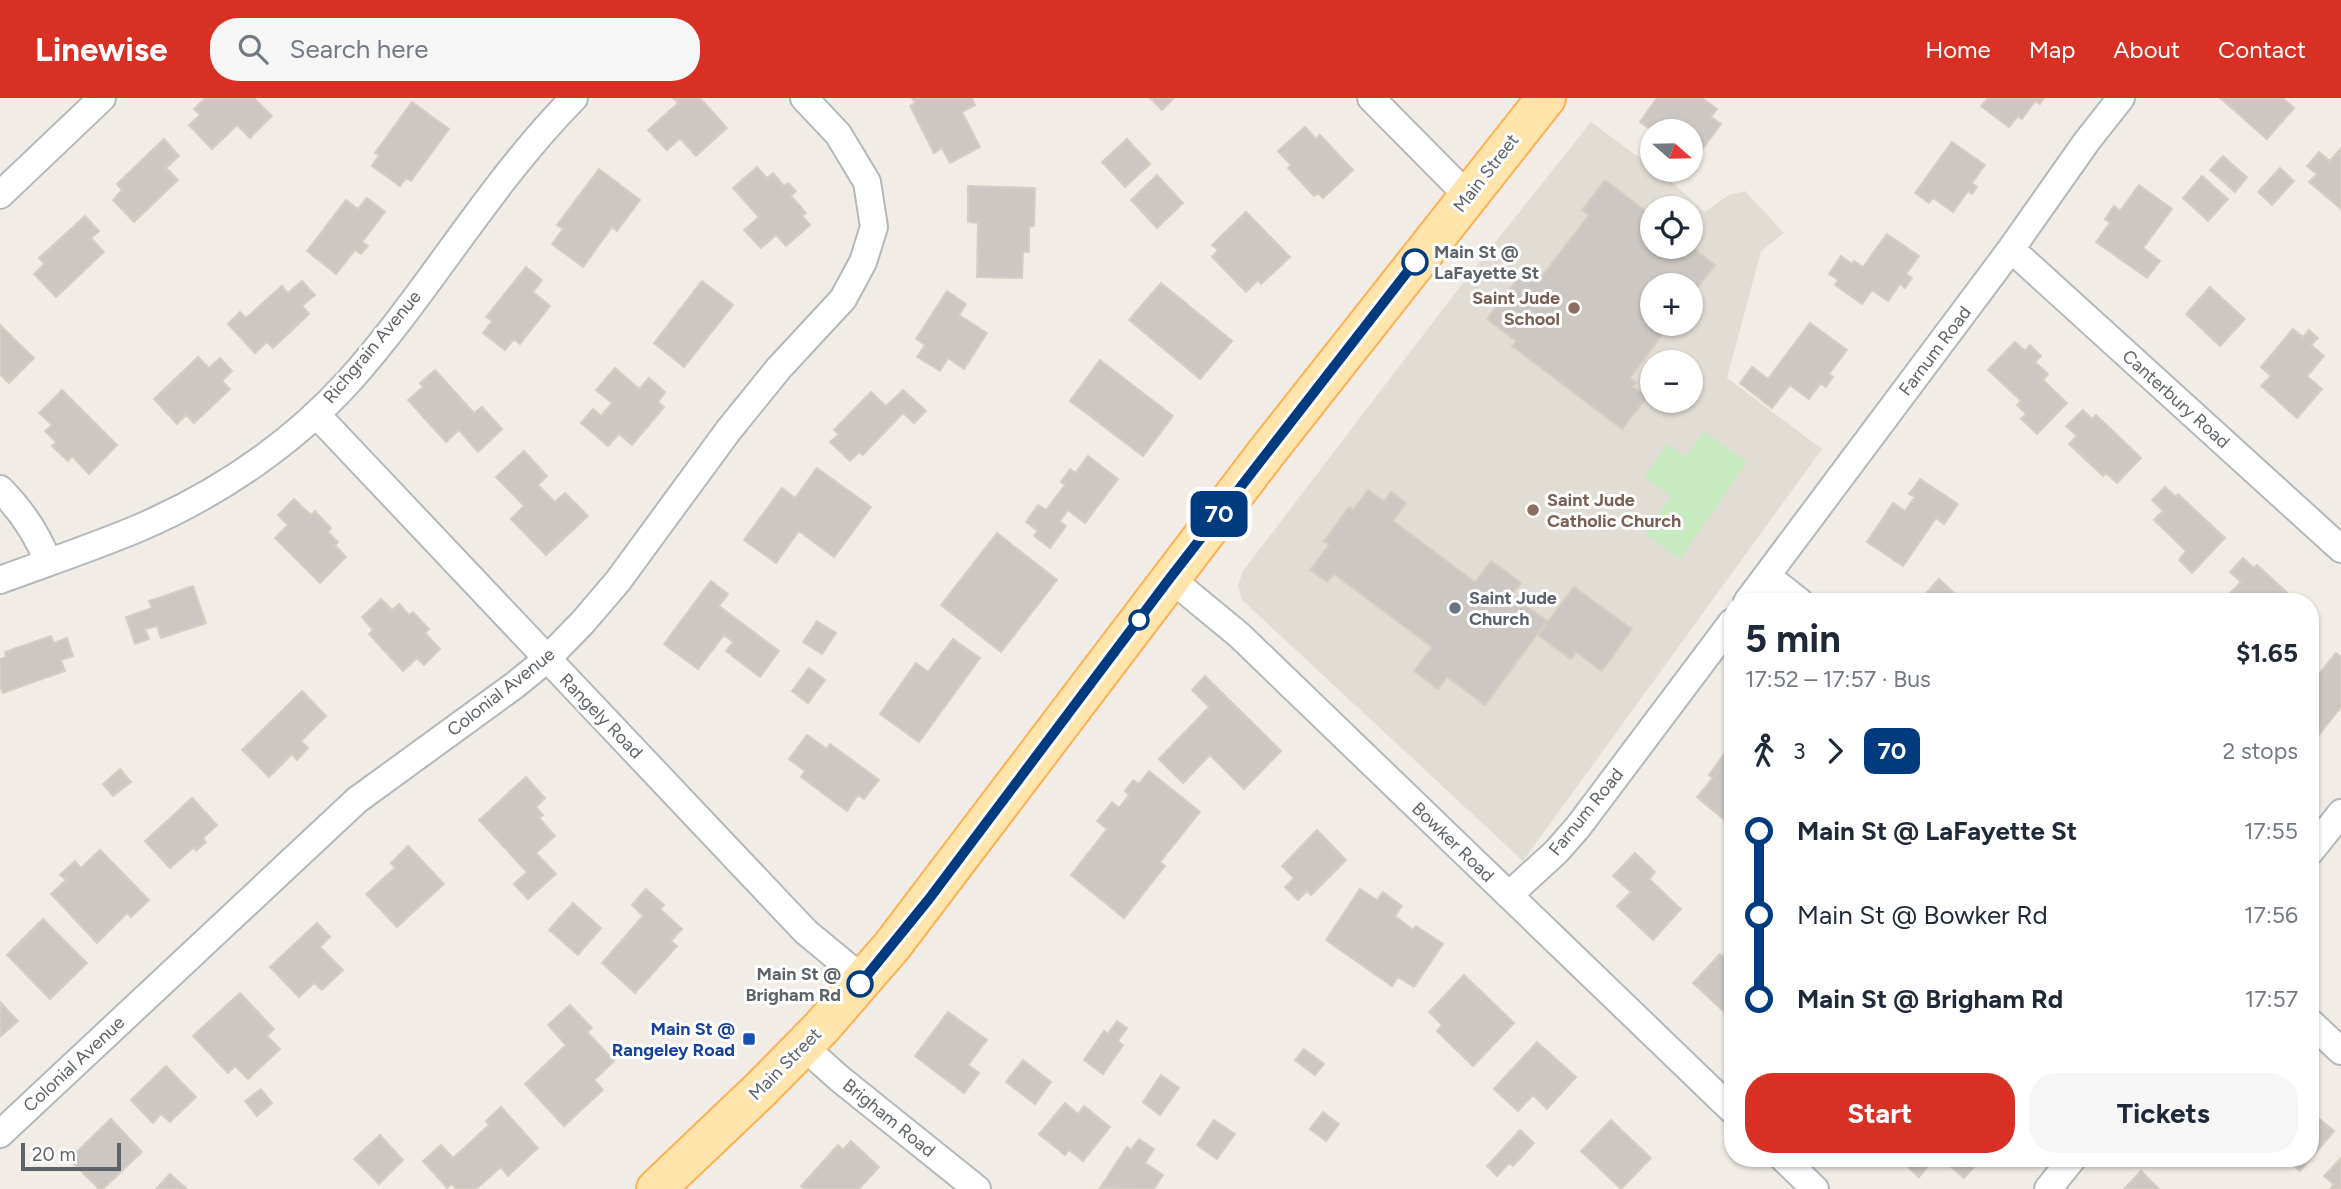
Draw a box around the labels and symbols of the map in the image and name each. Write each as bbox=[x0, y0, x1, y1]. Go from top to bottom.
north arrow bbox=[1640, 119, 1703, 182]
street label: Main Street bbox=[1449, 129, 1524, 217]
place label: Main St @ LaFayette St bbox=[1434, 241, 1539, 284]
marker: Main St @ LaFayette St bbox=[1402, 249, 1428, 275]
street label: Richgrain Avenue bbox=[318, 286, 426, 408]
place label: Saint Jude School bbox=[1472, 287, 1560, 330]
marker: Saint Jude School bbox=[1566, 300, 1582, 316]
street label: Farnum Road bbox=[1894, 302, 1976, 400]
street label: Canterbury Road bbox=[2118, 345, 2234, 453]
place label: Saint Jude Catholic Church bbox=[1547, 489, 1681, 532]
line badge: 70 bbox=[1188, 491, 1250, 537]
marker: Saint Jude Catholic Church bbox=[1525, 502, 1541, 518]
place label: Saint Jude Church bbox=[1469, 587, 1557, 630]
marker: Saint Jude Church bbox=[1447, 600, 1463, 616]
unlabelled marker bbox=[1129, 610, 1149, 630]
street label: Colonial Avenue bbox=[443, 643, 559, 741]
street label: Rangely Road bbox=[555, 669, 647, 763]
street label: Farnum Road bbox=[1544, 764, 1628, 860]
street label: Bowker Road bbox=[1407, 797, 1499, 887]
place label: Main St @ Brigham Rd bbox=[745, 963, 841, 1006]
marker: Main St @ Brigham Rd bbox=[847, 971, 873, 997]
street label: Colonial Avenue bbox=[19, 1011, 129, 1117]
place label: Main St @ Rangeley Road bbox=[612, 1018, 735, 1061]
street label: Main Street bbox=[744, 1023, 826, 1105]
marker: Main St @ Rangeley Road bbox=[741, 1031, 757, 1047]
street label: Brigham Road bbox=[838, 1074, 940, 1162]
scale bar bbox=[21, 1140, 121, 1172]

